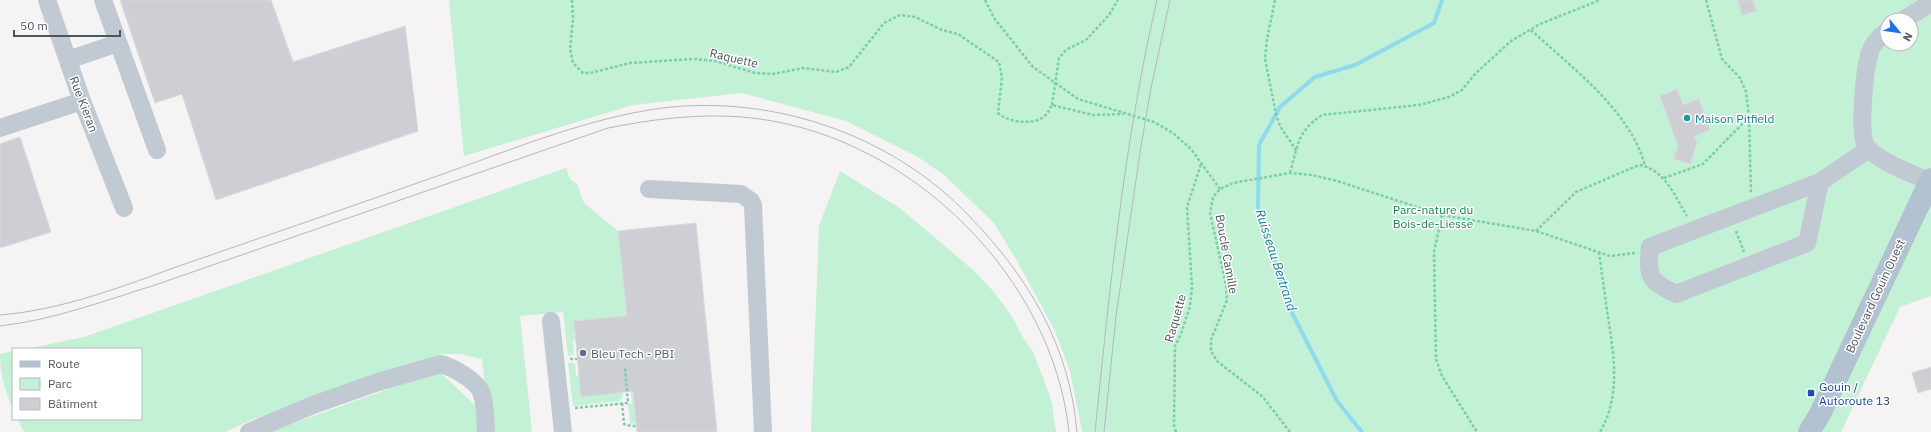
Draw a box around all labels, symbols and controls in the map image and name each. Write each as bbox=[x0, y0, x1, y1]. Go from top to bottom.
scale bar bbox=[14, 12, 120, 38]
north arrow bbox=[1879, 12, 1919, 52]
text: 50 m bbox=[20, 18, 48, 33]
text: N bbox=[1900, 30, 1916, 44]
street label: Raquette bbox=[708, 45, 760, 71]
street label: Rue Kieran bbox=[66, 74, 102, 134]
place label: Maison Pitfield bbox=[1695, 111, 1774, 126]
marker: Maison Pitfield bbox=[1682, 113, 1692, 123]
park label: Parc-nature du Bois-de-Liesse bbox=[1393, 202, 1474, 231]
water label: Ruisseau Bertrand bbox=[1252, 207, 1301, 313]
street label: Boucle Camille bbox=[1213, 213, 1241, 295]
street label: Boulevard Gouin Ouest bbox=[1842, 237, 1908, 355]
street label: Raquette bbox=[1161, 292, 1189, 344]
place label: Bleu Tech - PBI bbox=[591, 346, 674, 361]
legend bbox=[12, 348, 142, 420]
marker: Bleu Tech - PBI bbox=[578, 348, 588, 358]
text: Route bbox=[48, 356, 80, 371]
text: Parc bbox=[48, 376, 72, 391]
place label: Gouin / Autoroute 13 bbox=[1819, 379, 1890, 408]
marker: Gouin / Autoroute 13 bbox=[1806, 388, 1816, 398]
text: Bâtiment bbox=[48, 396, 98, 411]

